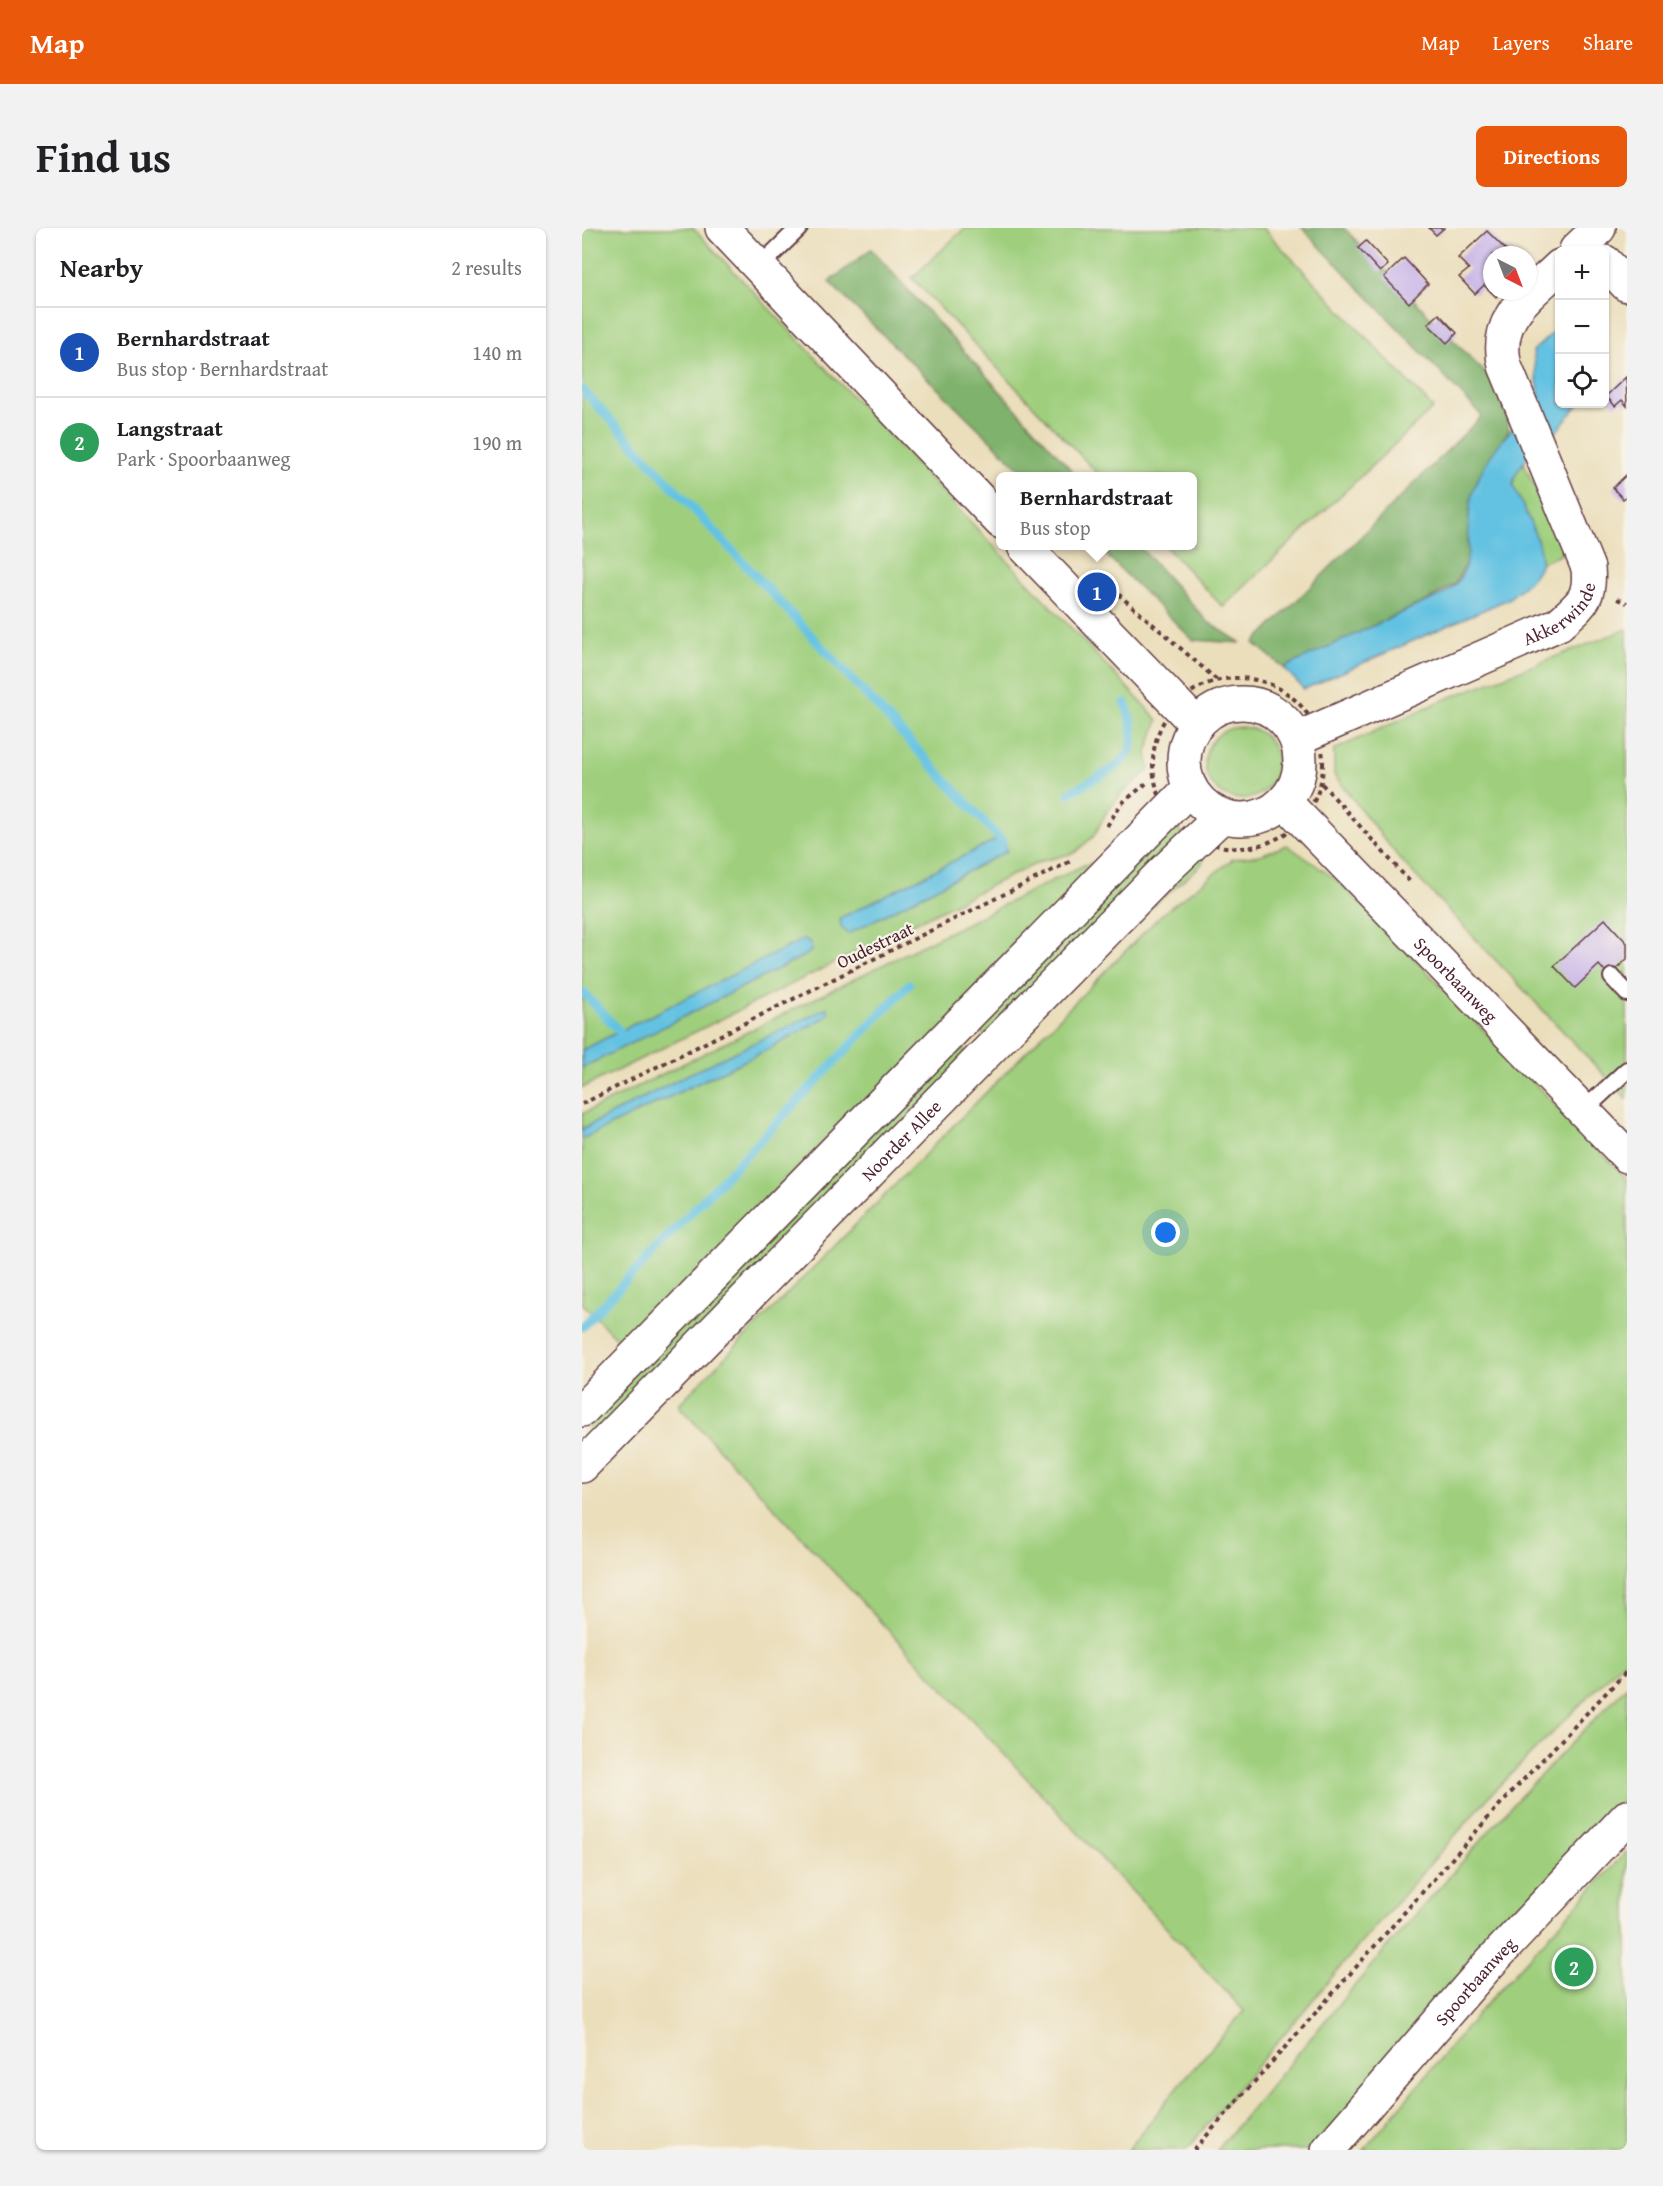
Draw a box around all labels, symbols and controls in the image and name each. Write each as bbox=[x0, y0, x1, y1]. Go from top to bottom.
text: Map bbox=[30, 22, 84, 63]
text: Map bbox=[1421, 27, 1460, 58]
text: Layers bbox=[1493, 27, 1550, 58]
text: Share bbox=[1583, 27, 1633, 58]
text: Find us bbox=[36, 126, 171, 187]
button: Directions bbox=[1476, 126, 1627, 187]
north arrow bbox=[1483, 246, 1537, 300]
map controls bbox=[1555, 246, 1609, 408]
button: + bbox=[1555, 246, 1609, 300]
text: Nearby bbox=[60, 248, 143, 287]
text: 2 results bbox=[451, 253, 522, 282]
button: − bbox=[1555, 300, 1609, 354]
text: Bernhardstraat bbox=[117, 322, 270, 354]
text: 1 bbox=[74, 338, 85, 367]
text: 140 m bbox=[472, 338, 522, 367]
text: Bus stop · Bernhardstraat bbox=[117, 354, 328, 383]
button: locate bbox=[1555, 354, 1609, 408]
text: Langstraat bbox=[117, 412, 223, 444]
text: 2 bbox=[74, 428, 85, 457]
text: 190 m bbox=[472, 428, 522, 457]
text: Park · Spoorbaanweg bbox=[117, 444, 291, 473]
popup bbox=[996, 472, 1197, 550]
text: Bernhardstraat bbox=[1020, 481, 1173, 513]
text: Bus stop bbox=[1020, 513, 1091, 542]
pin: 1 bbox=[1078, 570, 1116, 614]
street label: Akkerwinde bbox=[1518, 581, 1602, 652]
street label: Oudestraat bbox=[832, 914, 919, 975]
street label: Spoorbaanweg bbox=[1408, 930, 1504, 1029]
street label: Noorder Allee bbox=[855, 1093, 947, 1187]
your location bbox=[1151, 1218, 1180, 1247]
street label: Spoorbaanweg bbox=[1428, 1930, 1522, 2031]
pin: 2 bbox=[1554, 1944, 1594, 1990]

